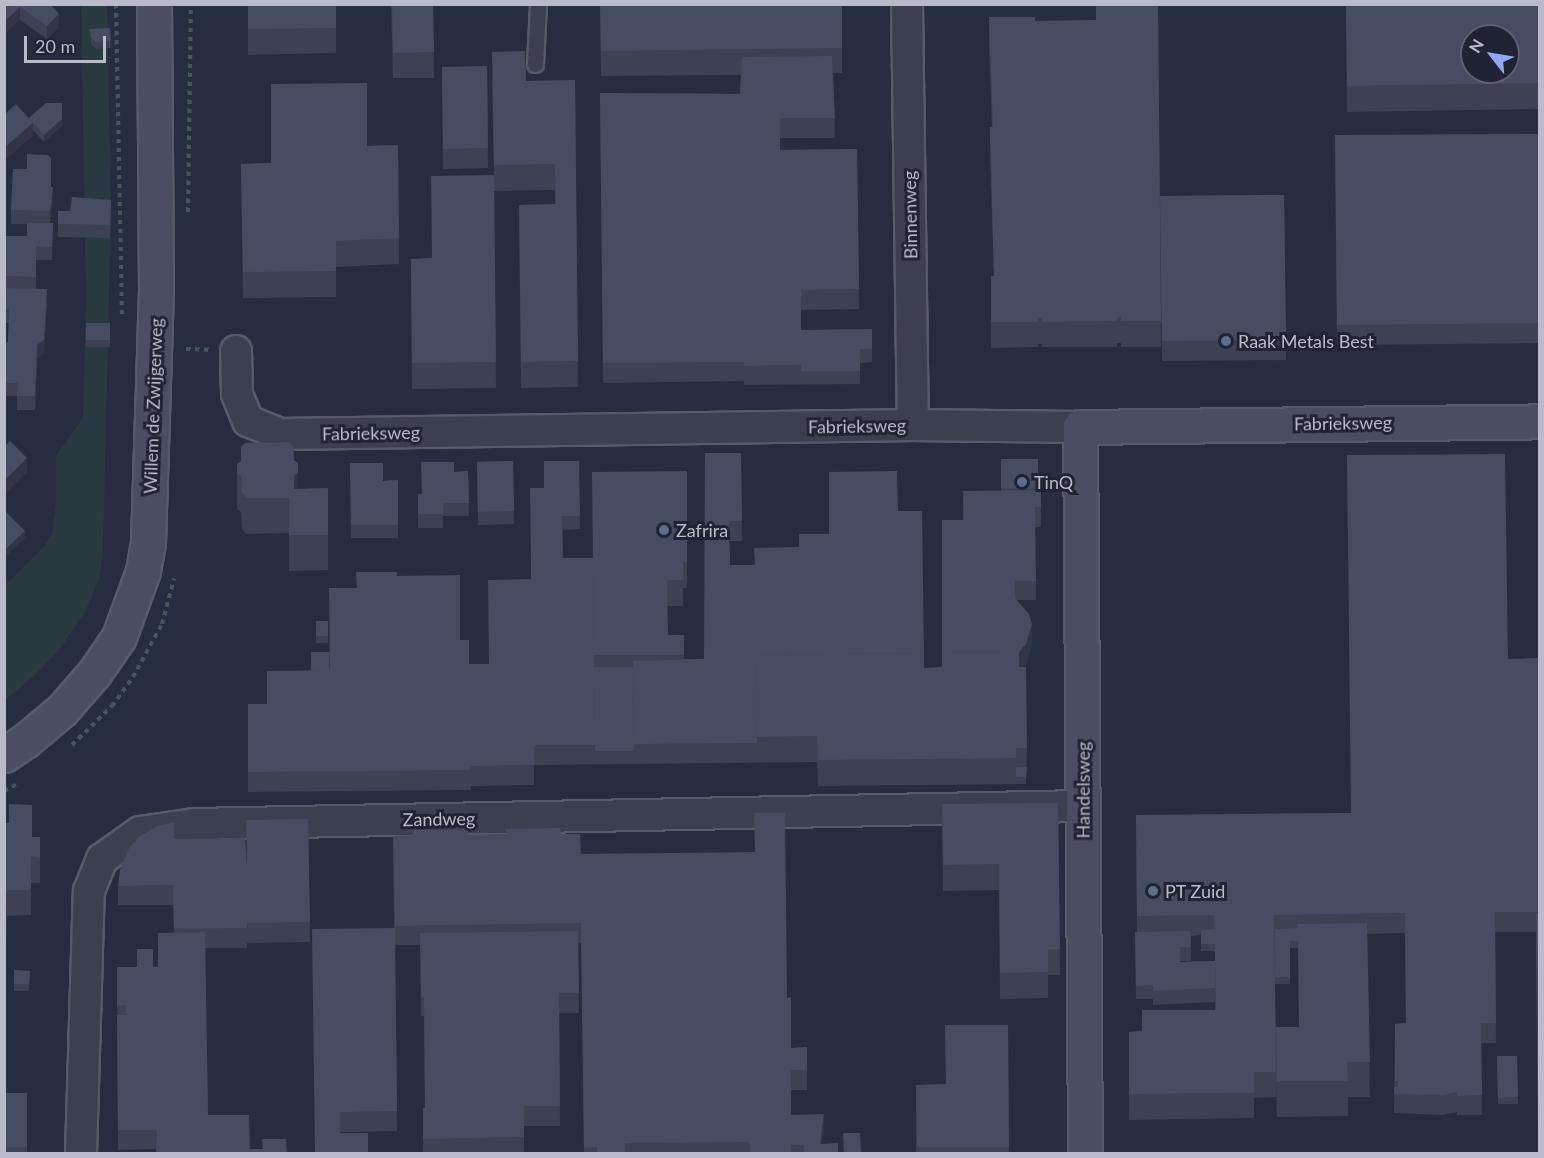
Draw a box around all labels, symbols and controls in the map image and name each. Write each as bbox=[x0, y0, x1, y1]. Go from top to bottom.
scale bar bbox=[27, 24, 110, 62]
north arrow bbox=[1460, 24, 1520, 84]
text: 20 m bbox=[35, 35, 75, 57]
text: N bbox=[1465, 35, 1487, 56]
street label: Binnenweg bbox=[898, 171, 922, 259]
street label: Willem de Zwijgerweg bbox=[139, 318, 167, 494]
place label: Raak Metals Best bbox=[1238, 330, 1374, 352]
marker: Raak Metals Best bbox=[1219, 334, 1233, 348]
street label: Fabrieksweg bbox=[1294, 411, 1392, 435]
street label: Fabrieksweg bbox=[808, 414, 906, 438]
street label: Fabrieksweg bbox=[322, 421, 420, 445]
place label: TinQ bbox=[1034, 471, 1073, 493]
marker: TinQ bbox=[1015, 475, 1029, 489]
place label: Zafrira bbox=[676, 519, 728, 541]
marker: Zafrira bbox=[657, 523, 671, 537]
street label: Handelsweg bbox=[1072, 742, 1094, 838]
street label: Zandweg bbox=[402, 808, 476, 830]
place label: PT Zuid bbox=[1165, 880, 1226, 902]
marker: PT Zuid bbox=[1146, 884, 1160, 898]

